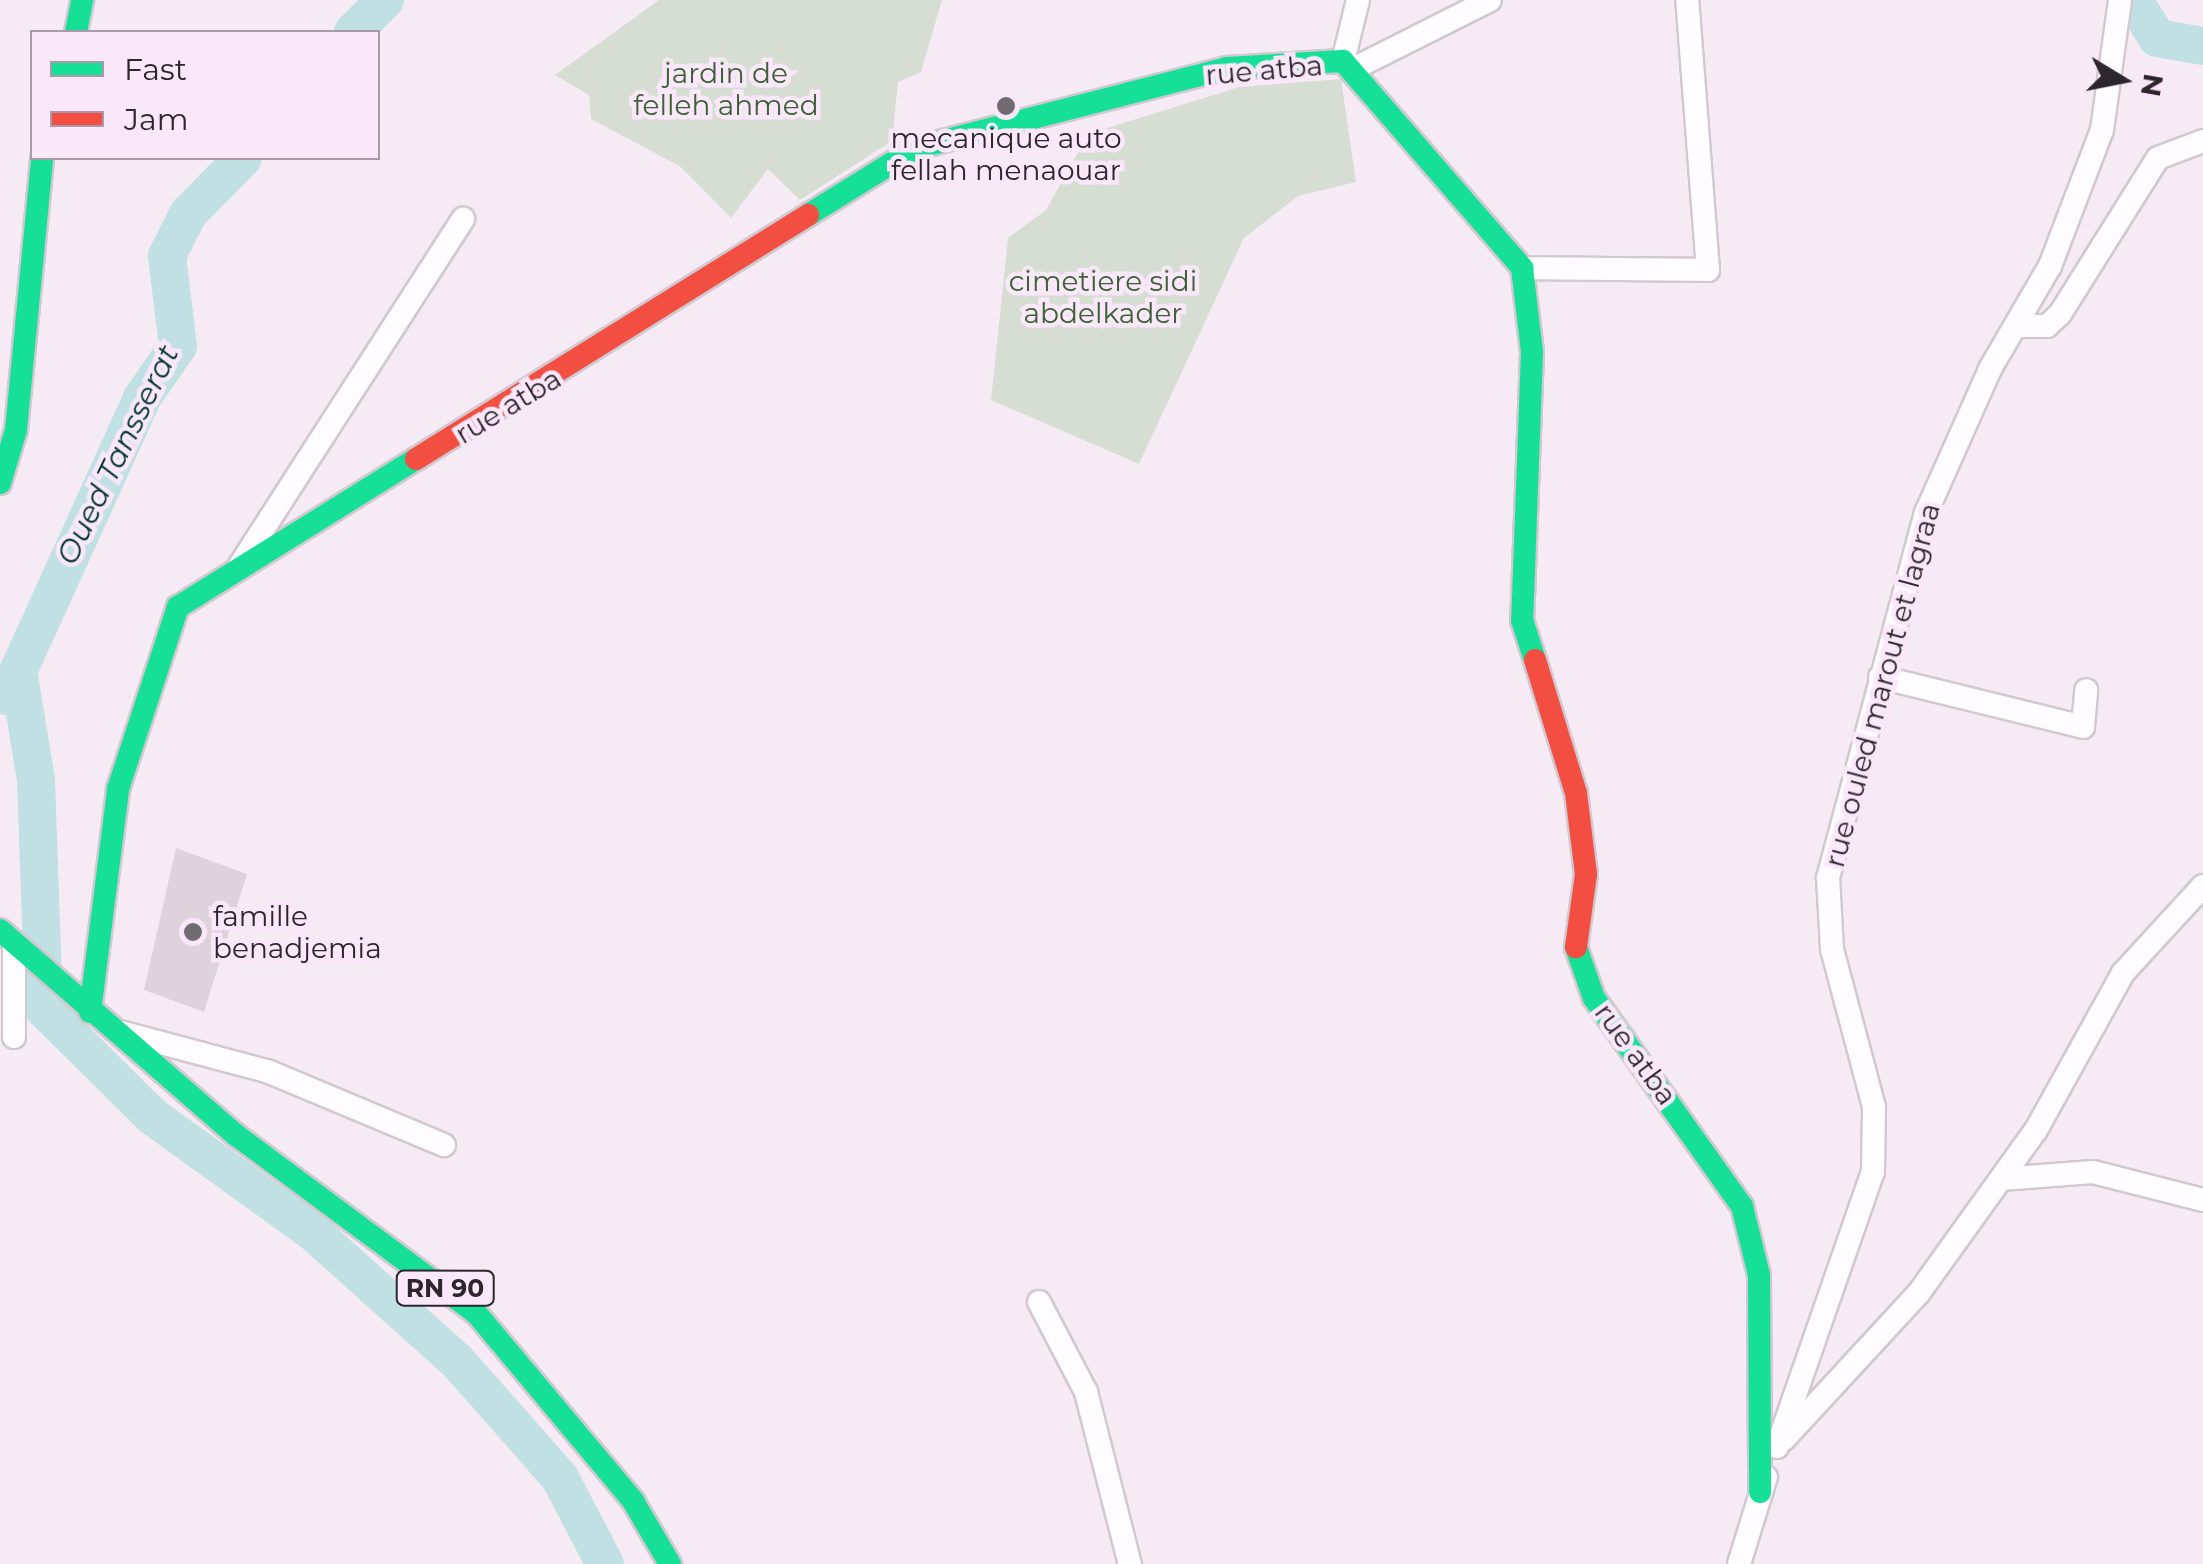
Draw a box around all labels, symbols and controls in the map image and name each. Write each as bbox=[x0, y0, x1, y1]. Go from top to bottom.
legend bbox=[30, 30, 380, 160]
north arrow bbox=[2073, 30, 2173, 130]
street label: rue atba bbox=[1204, 48, 1324, 92]
text: Fast bbox=[124, 51, 187, 88]
park label: jardin de felleh ahmed bbox=[633, 56, 819, 122]
text: N bbox=[2134, 71, 2171, 99]
marker: mecanique auto fellah menaouar bbox=[995, 95, 1017, 117]
text: Jam bbox=[124, 101, 189, 138]
place label: mecanique auto fellah menaouar bbox=[890, 121, 1122, 187]
park label: cimetiere sidi abdelkader bbox=[1009, 264, 1197, 330]
water label: Oued Tansserat bbox=[49, 340, 187, 570]
street label: rue atba bbox=[449, 361, 567, 451]
street label: rue ouled marout et lagraa bbox=[1817, 499, 1947, 871]
place label: famille benadjemia bbox=[213, 899, 382, 965]
marker: famille benadjemia bbox=[182, 921, 204, 943]
street label: rue atba bbox=[1588, 997, 1684, 1111]
road number: RN 90 bbox=[395, 1268, 495, 1308]

